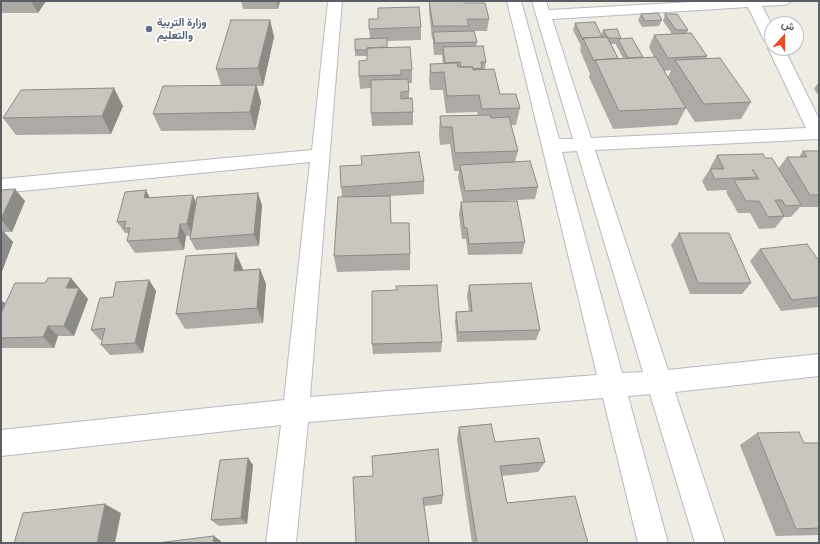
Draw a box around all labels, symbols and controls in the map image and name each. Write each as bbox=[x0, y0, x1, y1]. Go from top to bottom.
place label: وزارة التربية والتعليم bbox=[157, 16, 207, 42]
north arrow bbox=[764, 16, 804, 56]
text: ش bbox=[780, 17, 797, 34]
marker: وزارة التربية والتعليم bbox=[144, 24, 154, 34]

